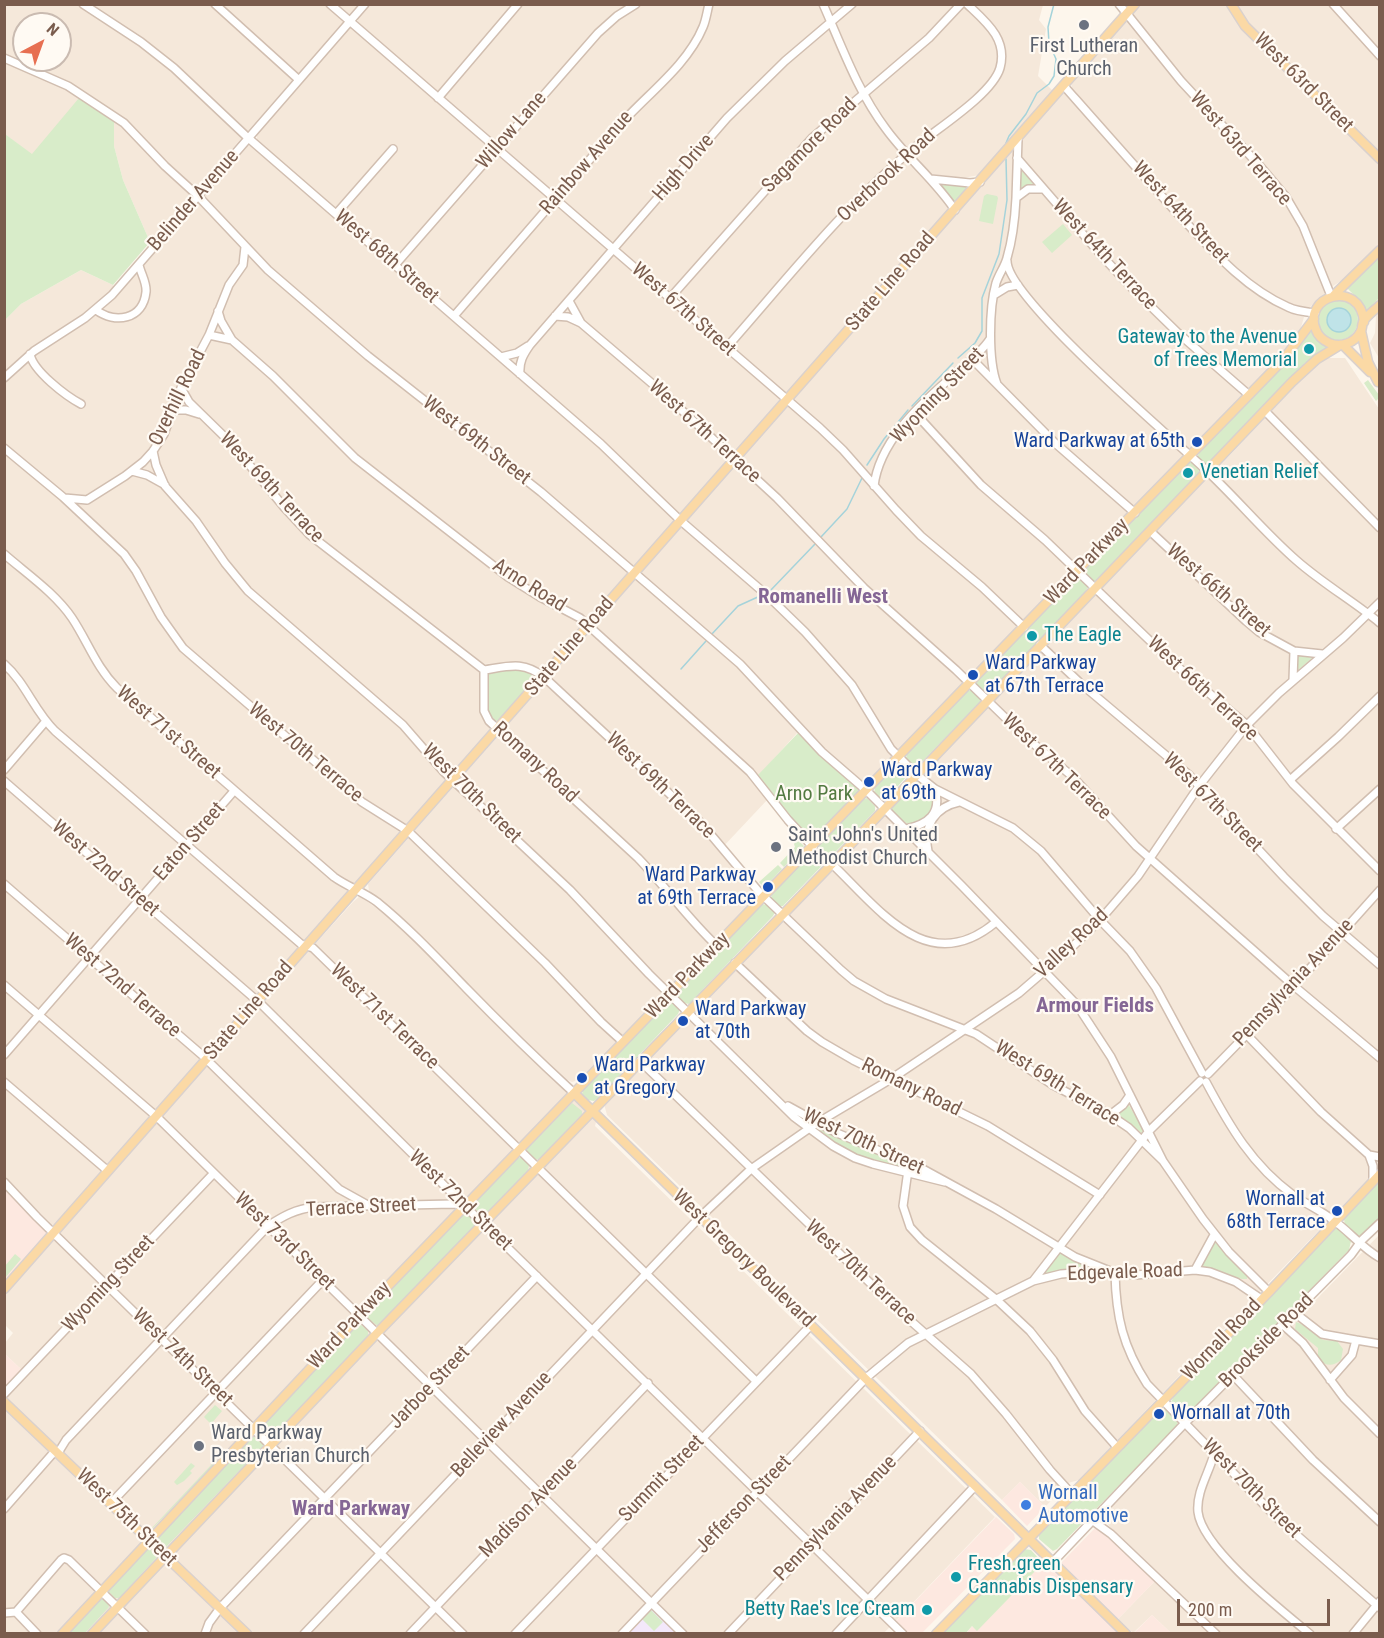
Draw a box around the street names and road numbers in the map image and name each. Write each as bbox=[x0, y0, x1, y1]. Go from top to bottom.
street label: West 63rd Street bbox=[1248, 28, 1358, 138]
street label: Willow Lane bbox=[472, 87, 552, 175]
street label: West 63rd Terrace bbox=[1184, 87, 1296, 211]
street label: Sagamore Road bbox=[757, 93, 863, 199]
street label: Rainbow Avenue bbox=[535, 106, 639, 220]
street label: Overbrook Road bbox=[833, 124, 941, 228]
street label: High Drive bbox=[648, 130, 720, 206]
street label: Belinder Avenue bbox=[143, 145, 245, 257]
street label: West 64th Street bbox=[1127, 157, 1233, 269]
street label: West 64th Terrace bbox=[1047, 195, 1161, 315]
street label: West 68th Street bbox=[329, 205, 443, 309]
street label: State Line Road bbox=[841, 227, 941, 337]
street label: West 67th Street bbox=[626, 258, 740, 362]
street label: Wyoming Street bbox=[886, 343, 990, 449]
street label: Overhill Road bbox=[144, 346, 212, 450]
street label: West 67th Terrace bbox=[643, 375, 765, 489]
street label: West 69th Street bbox=[417, 391, 535, 491]
street label: West 69th Terrace bbox=[214, 428, 328, 548]
street label: Ward Parkway bbox=[1040, 514, 1134, 610]
street label: West 66th Street bbox=[1161, 539, 1275, 643]
street label: Arno Road bbox=[488, 554, 570, 618]
street label: State Line Road bbox=[520, 592, 620, 702]
street label: West 66th Terrace bbox=[1142, 632, 1262, 746]
street label: West 71st Street bbox=[111, 681, 225, 785]
street label: West 70th Terrace bbox=[243, 698, 367, 808]
street label: West 67th Terrace bbox=[996, 709, 1116, 825]
street label: Romany Road bbox=[487, 717, 583, 809]
street label: West 69th Terrace bbox=[600, 728, 720, 844]
street label: West 70th Street bbox=[416, 739, 526, 849]
street label: West 67th Street bbox=[1157, 748, 1267, 858]
street label: Eaton Street bbox=[149, 798, 231, 886]
street label: West 72nd Street bbox=[46, 816, 164, 922]
street label: Valley Road bbox=[1030, 904, 1114, 984]
street label: Pennsylvania Avenue bbox=[1229, 914, 1359, 1052]
street label: Ward Parkway bbox=[641, 928, 735, 1024]
street label: West 72nd Terrace bbox=[59, 929, 185, 1043]
street label: State Line Road bbox=[199, 956, 299, 1066]
street label: West 71st Terrace bbox=[325, 959, 443, 1075]
street label: West 69th Terrace bbox=[990, 1036, 1124, 1132]
street label: Romany Road bbox=[857, 1054, 965, 1122]
street label: West 70th Street bbox=[799, 1104, 927, 1180]
street label: West 72nd Street bbox=[403, 1146, 517, 1256]
street label: West Gregory Boulevard bbox=[667, 1185, 819, 1333]
street label: West 73rd Street bbox=[229, 1188, 339, 1296]
street label: Terrace Street bbox=[305, 1193, 417, 1223]
street label: West 70th Terrace bbox=[800, 1216, 920, 1330]
street label: Wyoming Street bbox=[58, 1230, 160, 1338]
street label: Edgevale Road bbox=[1067, 1259, 1183, 1287]
street label: Ward Parkway bbox=[303, 1277, 397, 1375]
street label: Brookside Road bbox=[1215, 1289, 1319, 1393]
street label: Wornall Road bbox=[1177, 1294, 1267, 1386]
street label: West 74th Street bbox=[127, 1304, 237, 1412]
street label: Jarboe Street bbox=[385, 1342, 475, 1434]
street label: Belleview Avenue bbox=[447, 1367, 557, 1483]
street label: Summit Street bbox=[614, 1430, 710, 1528]
street label: West 70th Street bbox=[1196, 1434, 1306, 1544]
street label: Jefferson Street bbox=[691, 1451, 797, 1559]
street label: Pennsylvania Avenue bbox=[770, 1451, 902, 1587]
street label: Madison Avenue bbox=[475, 1453, 583, 1563]
street label: West 75th Street bbox=[71, 1464, 181, 1572]

